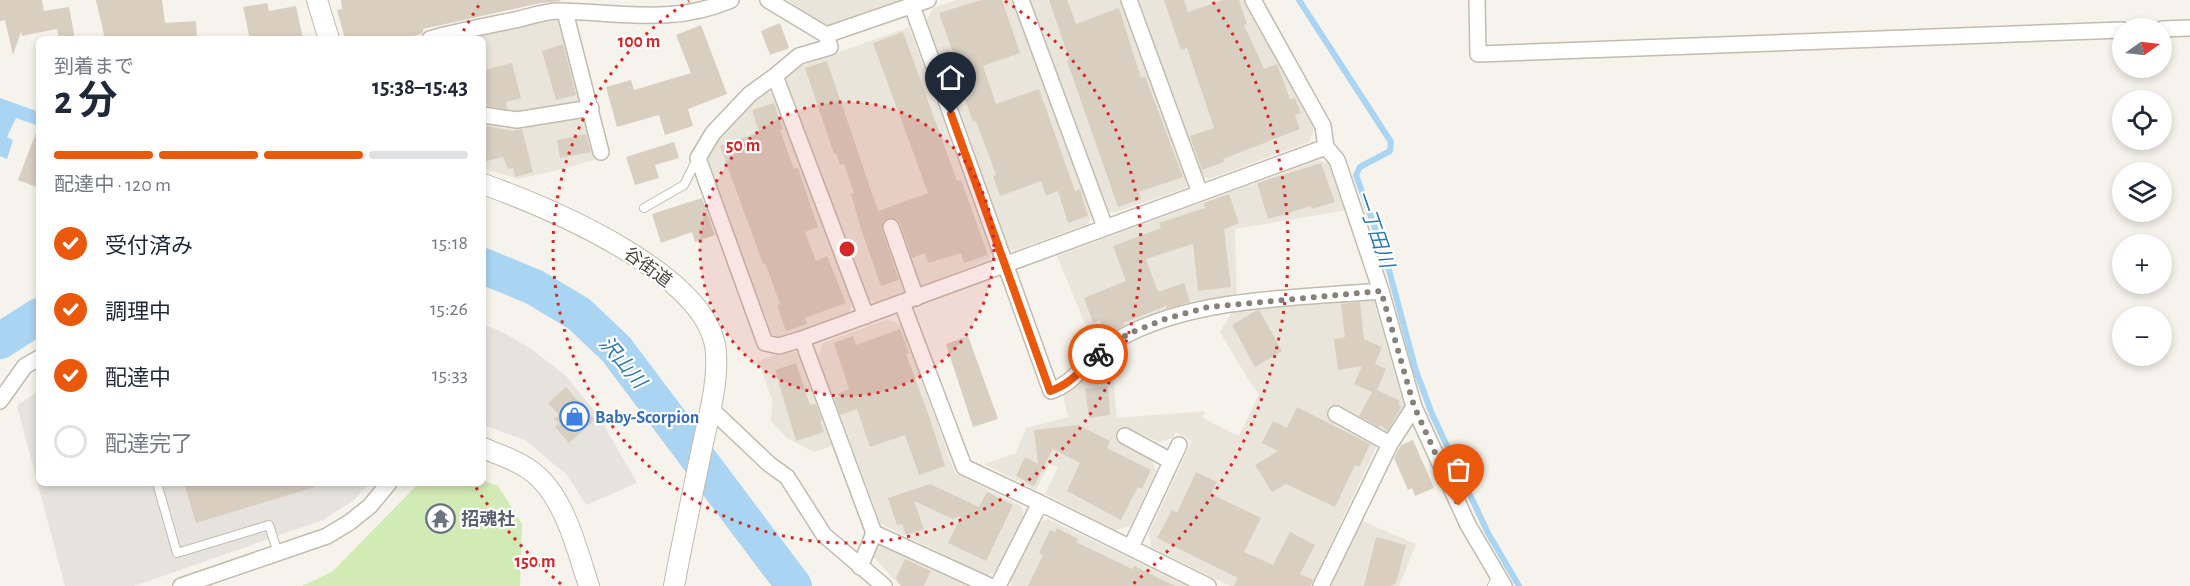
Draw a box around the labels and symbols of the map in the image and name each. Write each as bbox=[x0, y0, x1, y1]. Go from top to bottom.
north arrow bbox=[2112, 18, 2172, 78]
text: 100 m bbox=[618, 33, 660, 51]
pin bbox=[925, 52, 976, 114]
text: 50 m bbox=[726, 137, 760, 155]
water label: 一丁田川 bbox=[1352, 188, 1397, 272]
centre of rings bbox=[837, 239, 857, 259]
street label: 谷街道 bbox=[620, 243, 676, 291]
courier bbox=[1068, 324, 1128, 384]
water label: 沢山川 bbox=[595, 333, 651, 394]
shop icon: Baby-Scorpion bbox=[558, 401, 590, 433]
place label: Baby-Scorpion bbox=[595, 409, 699, 427]
pin bbox=[1433, 444, 1484, 506]
temple icon: 招魂社 bbox=[424, 503, 456, 535]
place label: 招魂社 bbox=[461, 509, 515, 529]
text: 150 m bbox=[515, 553, 555, 571]

